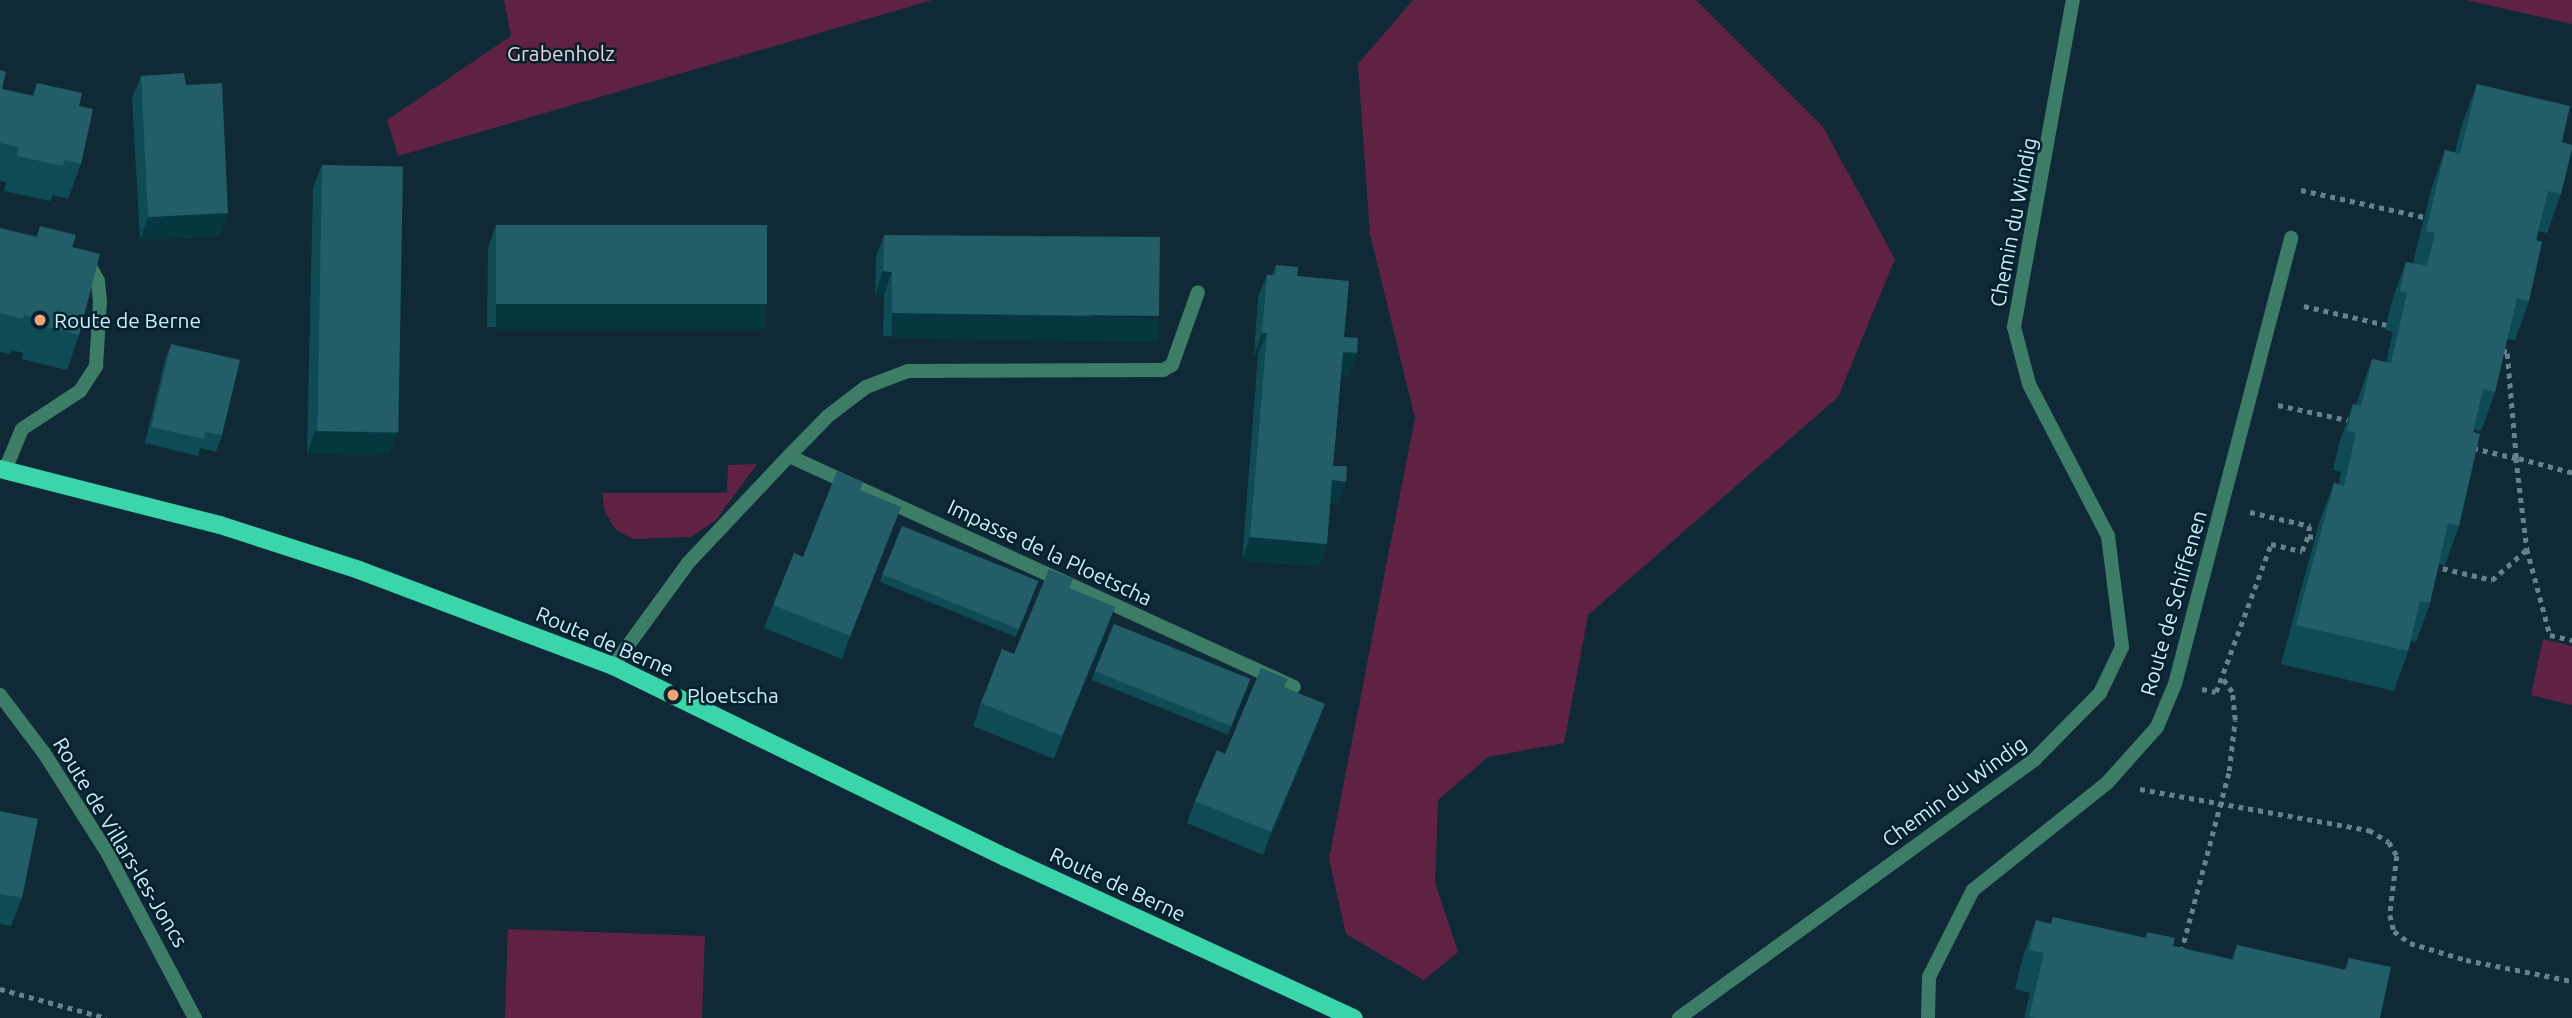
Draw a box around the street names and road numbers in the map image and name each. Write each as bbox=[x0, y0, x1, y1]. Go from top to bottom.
street label: Chemin du Windig bbox=[1984, 135, 2042, 309]
street label: Impasse de la Ploetscha bbox=[944, 493, 1156, 611]
street label: Route de Schiffenen bbox=[2134, 507, 2212, 699]
street label: Route de Berne bbox=[532, 601, 678, 681]
street label: Chemin du Windig bbox=[1877, 730, 2031, 852]
street label: Route de Villars-les-Joncs bbox=[48, 733, 194, 951]
street label: Route de Berne bbox=[1046, 842, 1190, 926]

